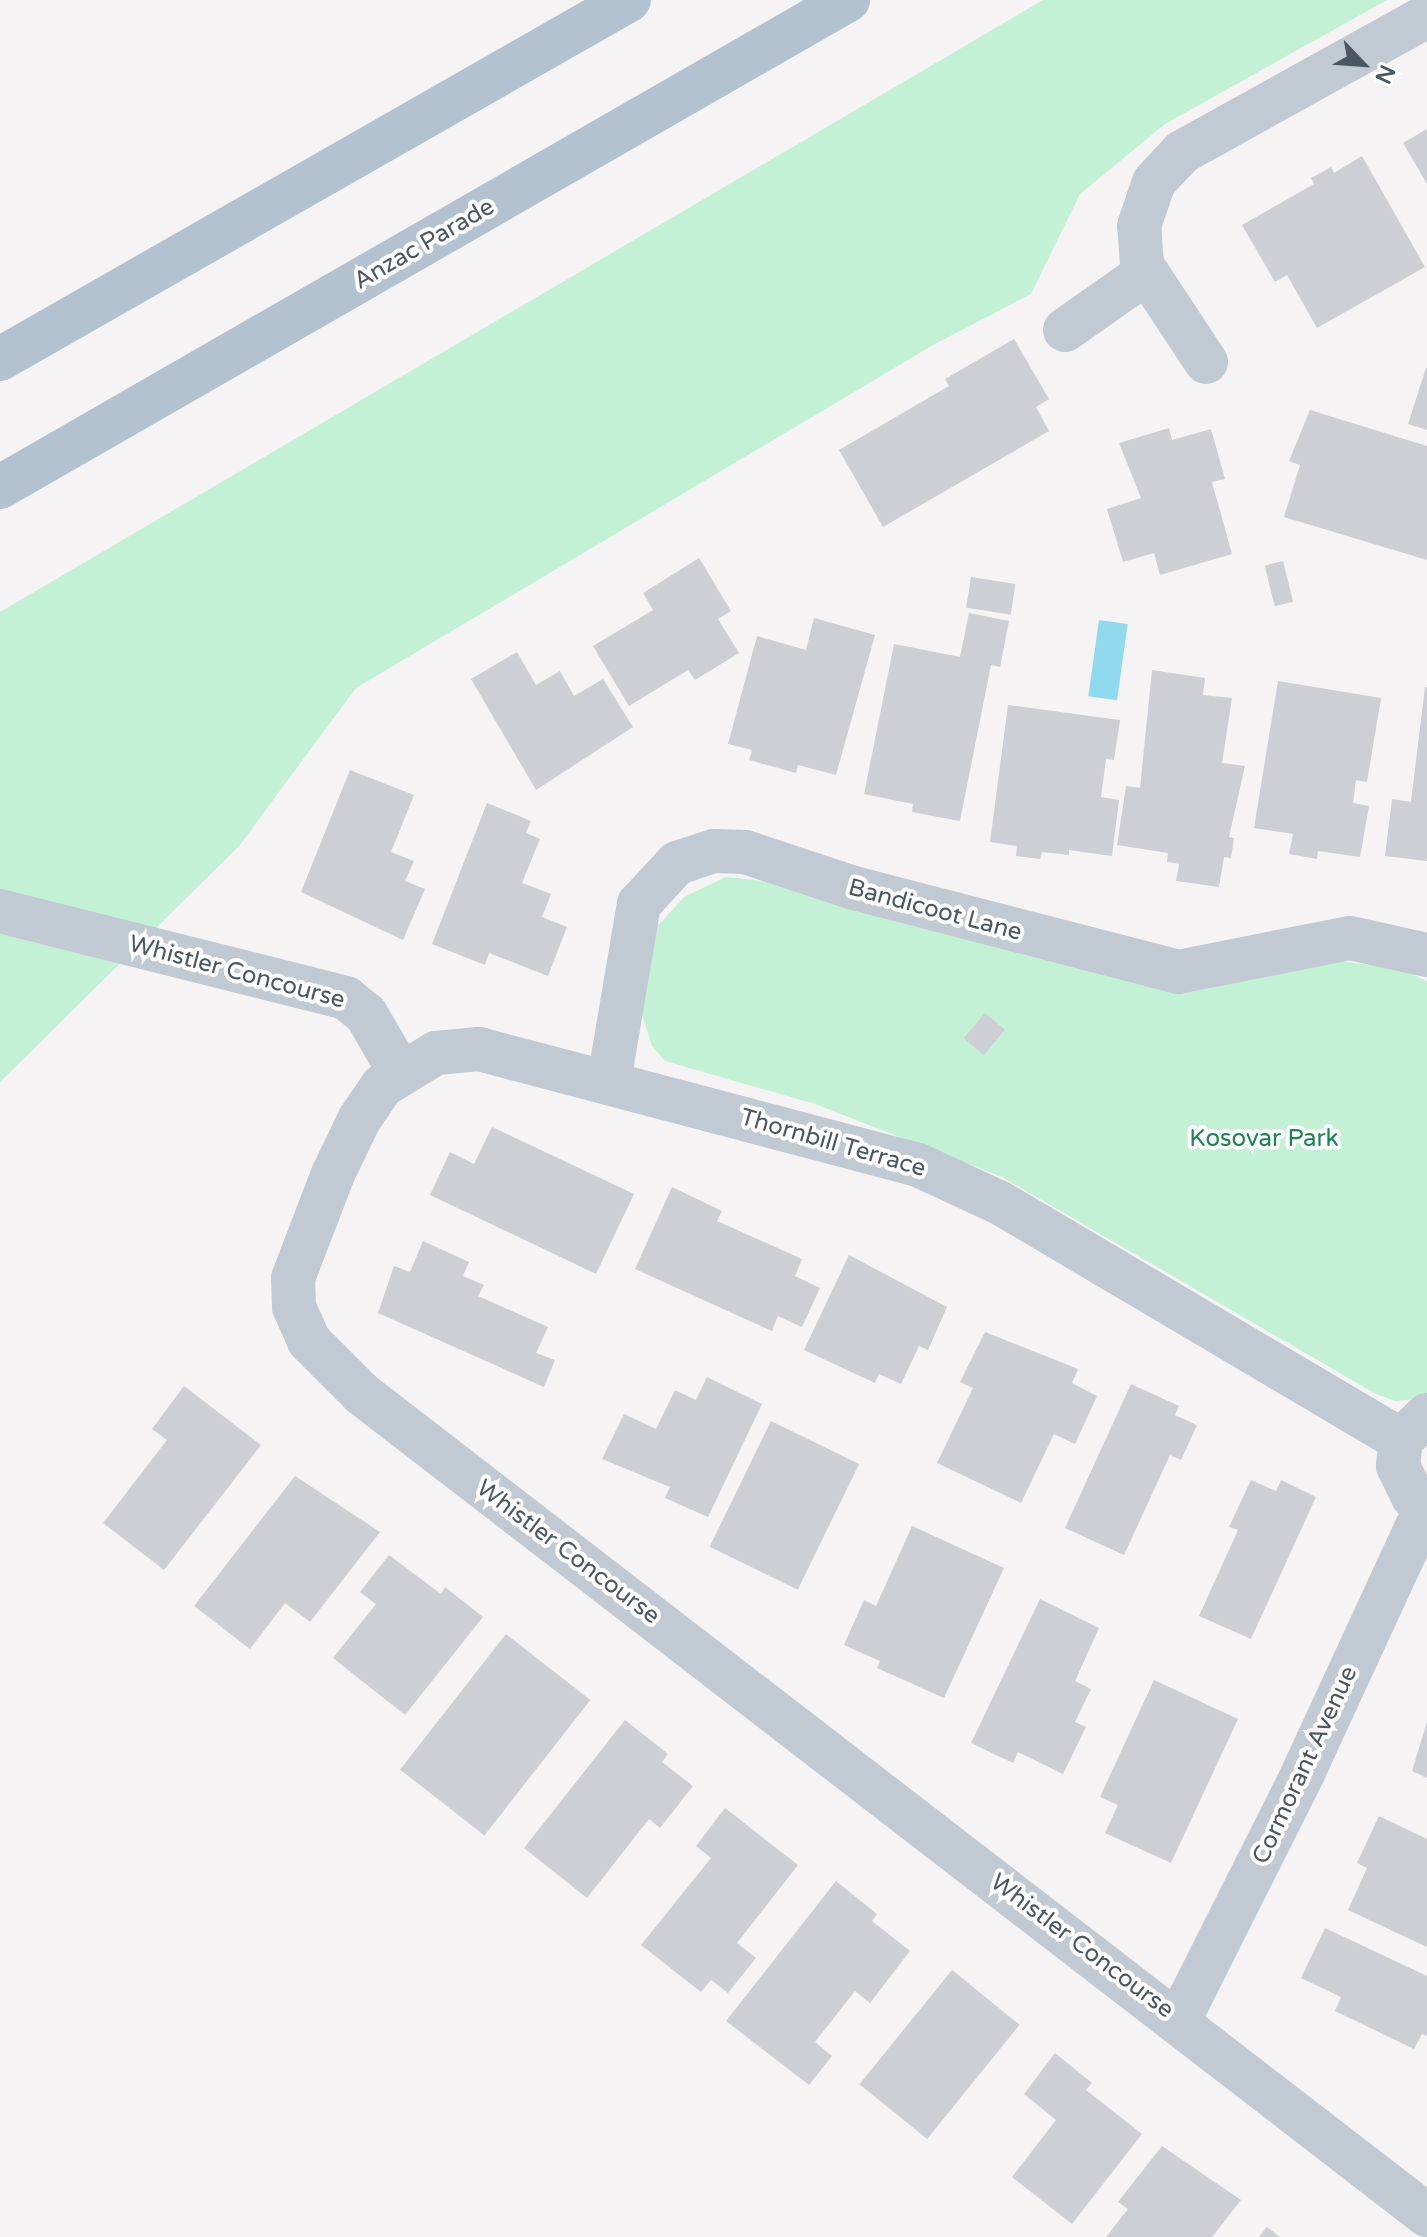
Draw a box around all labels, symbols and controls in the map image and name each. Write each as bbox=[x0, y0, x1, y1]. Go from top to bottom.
north arrow bbox=[1323, 24, 1403, 104]
text: N bbox=[1369, 61, 1400, 88]
street label: Anzac Parade bbox=[349, 192, 499, 296]
street label: Bandicoot Lane bbox=[845, 873, 1025, 947]
street label: Whistler Concourse bbox=[126, 929, 348, 1015]
street label: Thornbill Terrace bbox=[737, 1103, 929, 1183]
park label: Kosovar Park bbox=[1189, 1125, 1339, 1153]
street label: Whistler Concourse bbox=[471, 1474, 665, 1630]
street label: Cormorant Avenue bbox=[1247, 1661, 1363, 1869]
street label: Whistler Concourse bbox=[985, 1868, 1179, 2024]

